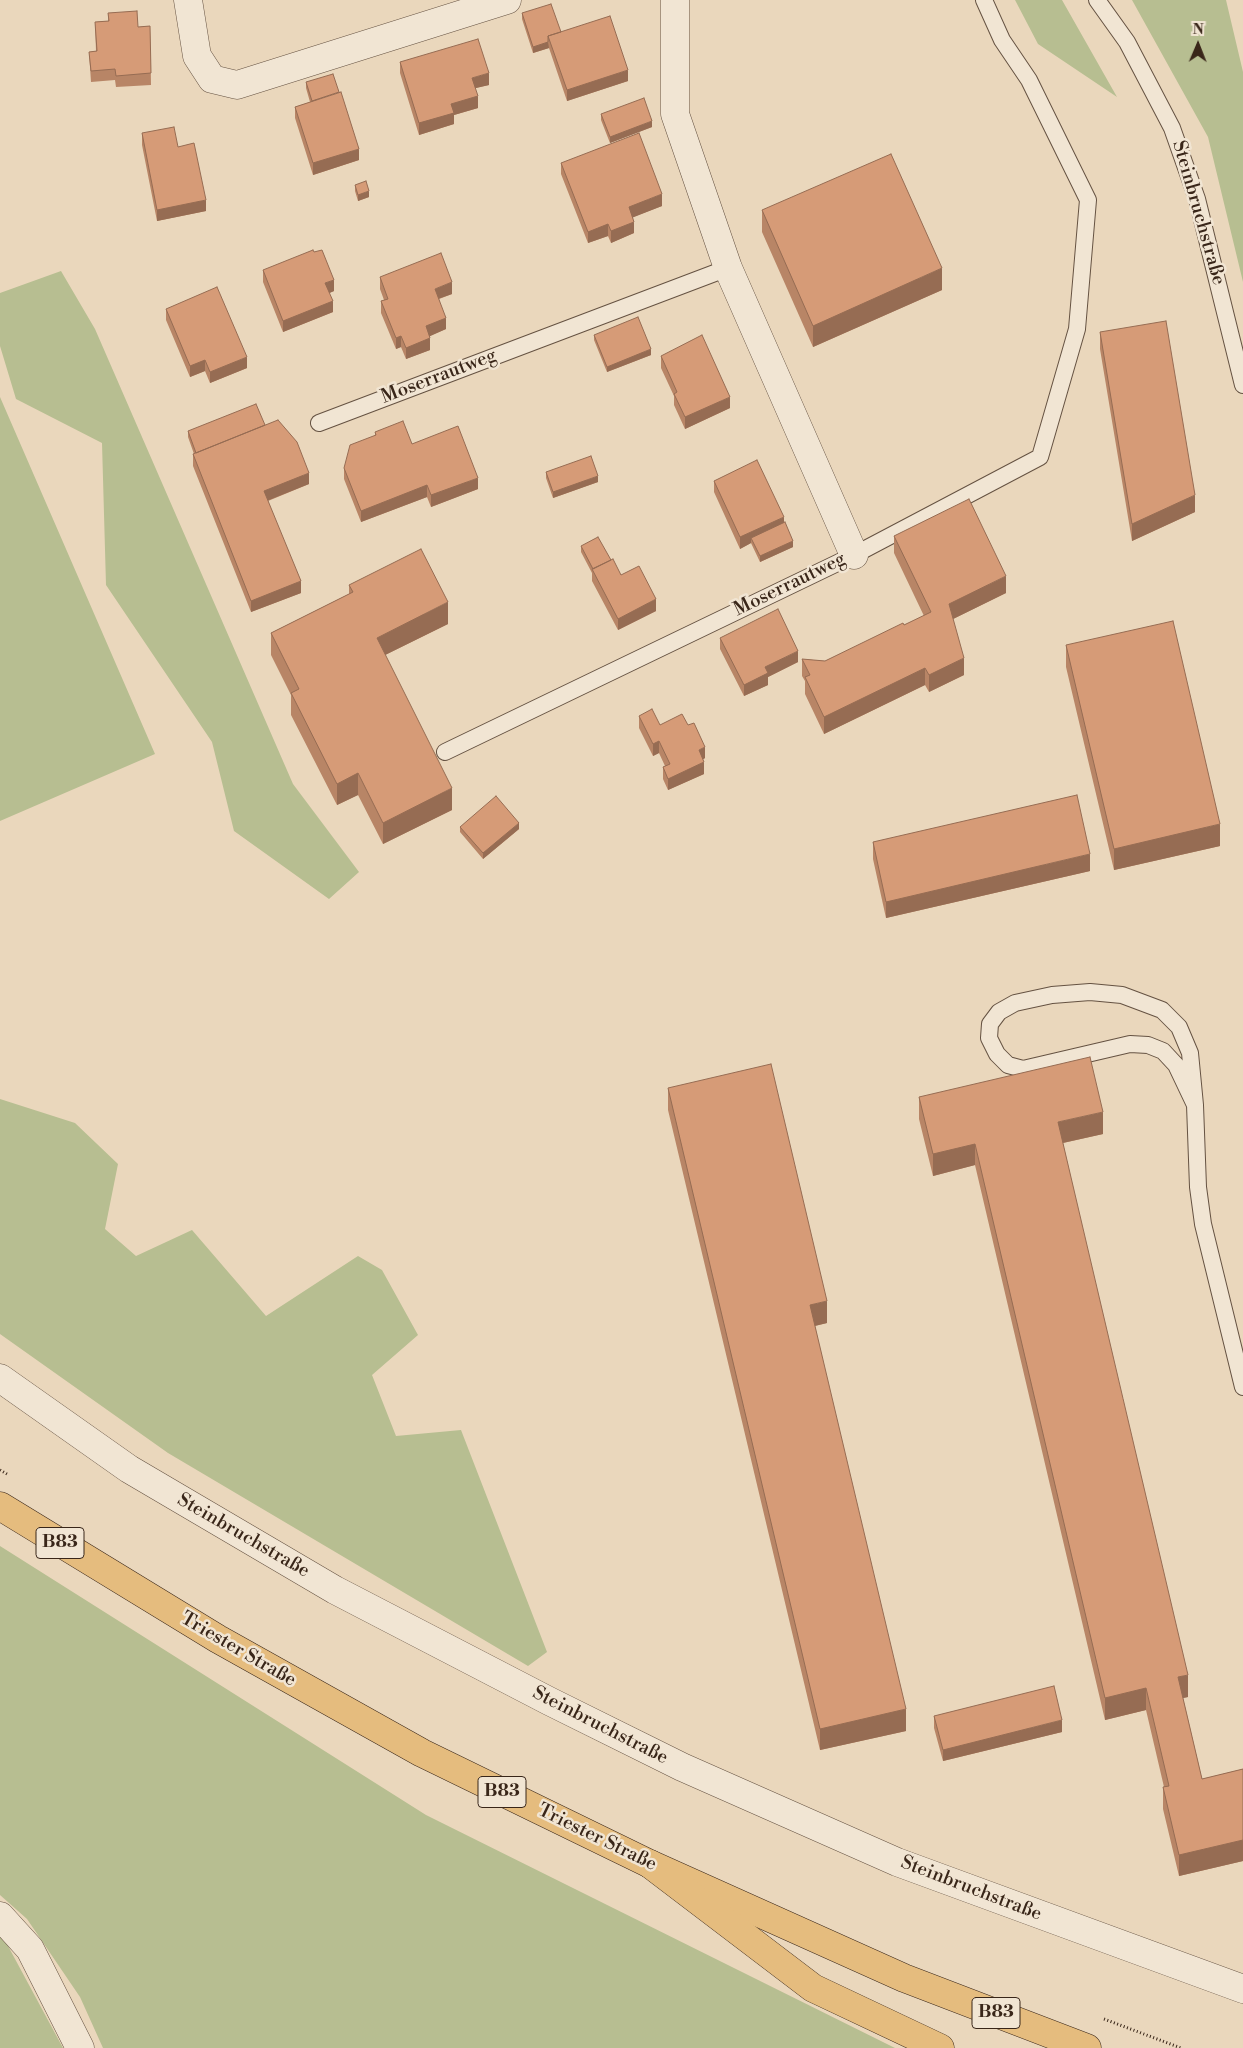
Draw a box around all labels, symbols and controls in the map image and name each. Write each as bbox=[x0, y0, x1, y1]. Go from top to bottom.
north arrow bbox=[1173, 20, 1223, 70]
text: N bbox=[1193, 21, 1204, 39]
street label: Steinbruchstraße bbox=[1167, 138, 1229, 288]
street label: Moserrautweg bbox=[378, 345, 500, 409]
street label: Moserrautweg bbox=[730, 548, 850, 622]
street label: Steinbruchstraße bbox=[173, 1489, 313, 1583]
road number: B83 bbox=[36, 1528, 84, 1559]
street label: Triester Straße bbox=[176, 1608, 300, 1692]
street label: Steinbruchstraße bbox=[528, 1682, 672, 1770]
road number: B83 bbox=[478, 1776, 526, 1808]
street label: Triester Straße bbox=[534, 1799, 660, 1877]
street label: Steinbruchstraße bbox=[897, 1852, 1045, 1926]
road number: B83 bbox=[972, 1998, 1020, 2029]

